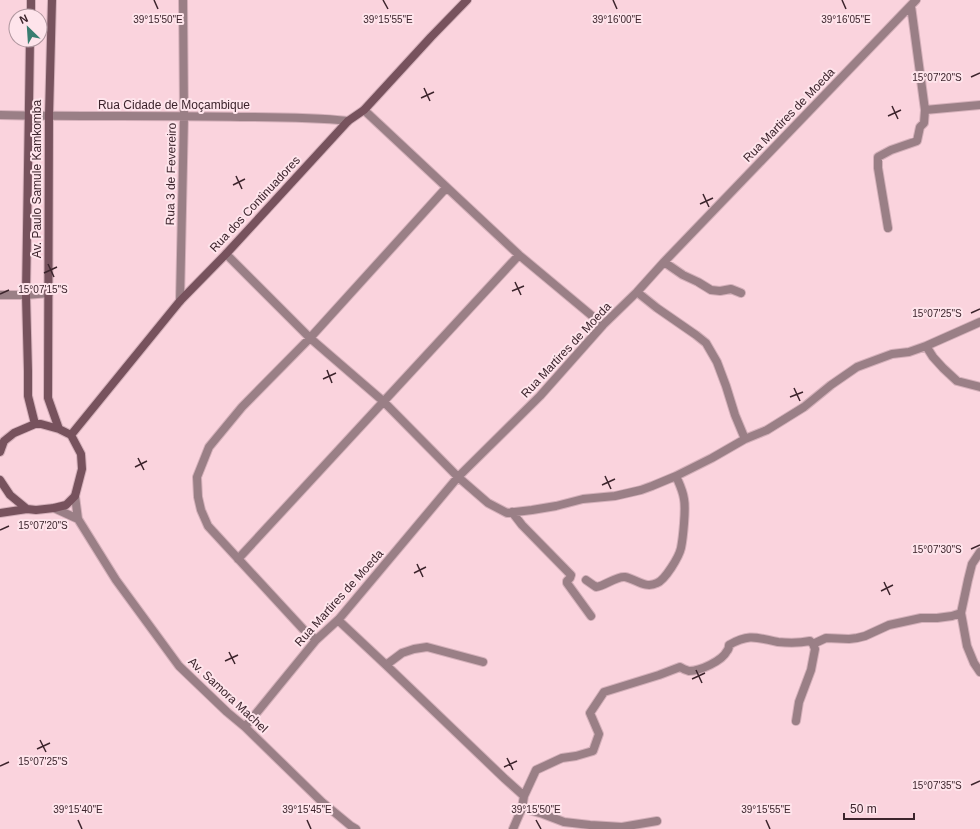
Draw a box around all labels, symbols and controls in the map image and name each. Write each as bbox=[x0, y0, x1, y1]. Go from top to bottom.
north arrow bbox=[8, 8, 48, 48]
text: N bbox=[18, 12, 30, 26]
text: 39°15'50"E bbox=[133, 14, 183, 25]
text: 39°15'55"E bbox=[363, 14, 413, 25]
text: 39°16'00"E bbox=[592, 14, 642, 25]
text: 39°16'05"E bbox=[821, 14, 871, 25]
street label: Rua Martires de Moeda bbox=[740, 65, 838, 165]
text: 15°07'20"S bbox=[912, 72, 962, 83]
street label: Rua Cidade de Moçambique bbox=[98, 98, 250, 112]
street label: Av. Paulo Samule Kamkomba bbox=[30, 100, 44, 258]
street label: Rua 3 de Fevereiro bbox=[163, 122, 179, 225]
street label: Rua dos Continuadores bbox=[207, 153, 303, 255]
text: 15°07'15"S bbox=[18, 284, 68, 295]
street label: Rua Martires de Moeda bbox=[518, 299, 614, 401]
text: 15°07'25"S bbox=[912, 308, 962, 319]
text: 15°07'20"S bbox=[18, 520, 68, 531]
text: 15°07'30"S bbox=[912, 544, 962, 555]
street label: Rua Martires de Moeda bbox=[292, 546, 386, 649]
street label: Av. Samora Machel bbox=[185, 655, 271, 735]
text: 15°07'25"S bbox=[18, 756, 68, 767]
text: 15°07'35"S bbox=[912, 780, 962, 791]
scale bar bbox=[844, 795, 914, 821]
text: 50 m bbox=[850, 802, 877, 816]
text: 39°15'40"E bbox=[53, 804, 103, 815]
text: 39°15'45"E bbox=[282, 804, 332, 815]
text: 39°15'50"E bbox=[511, 804, 561, 815]
text: 39°15'55"E bbox=[741, 804, 791, 815]

